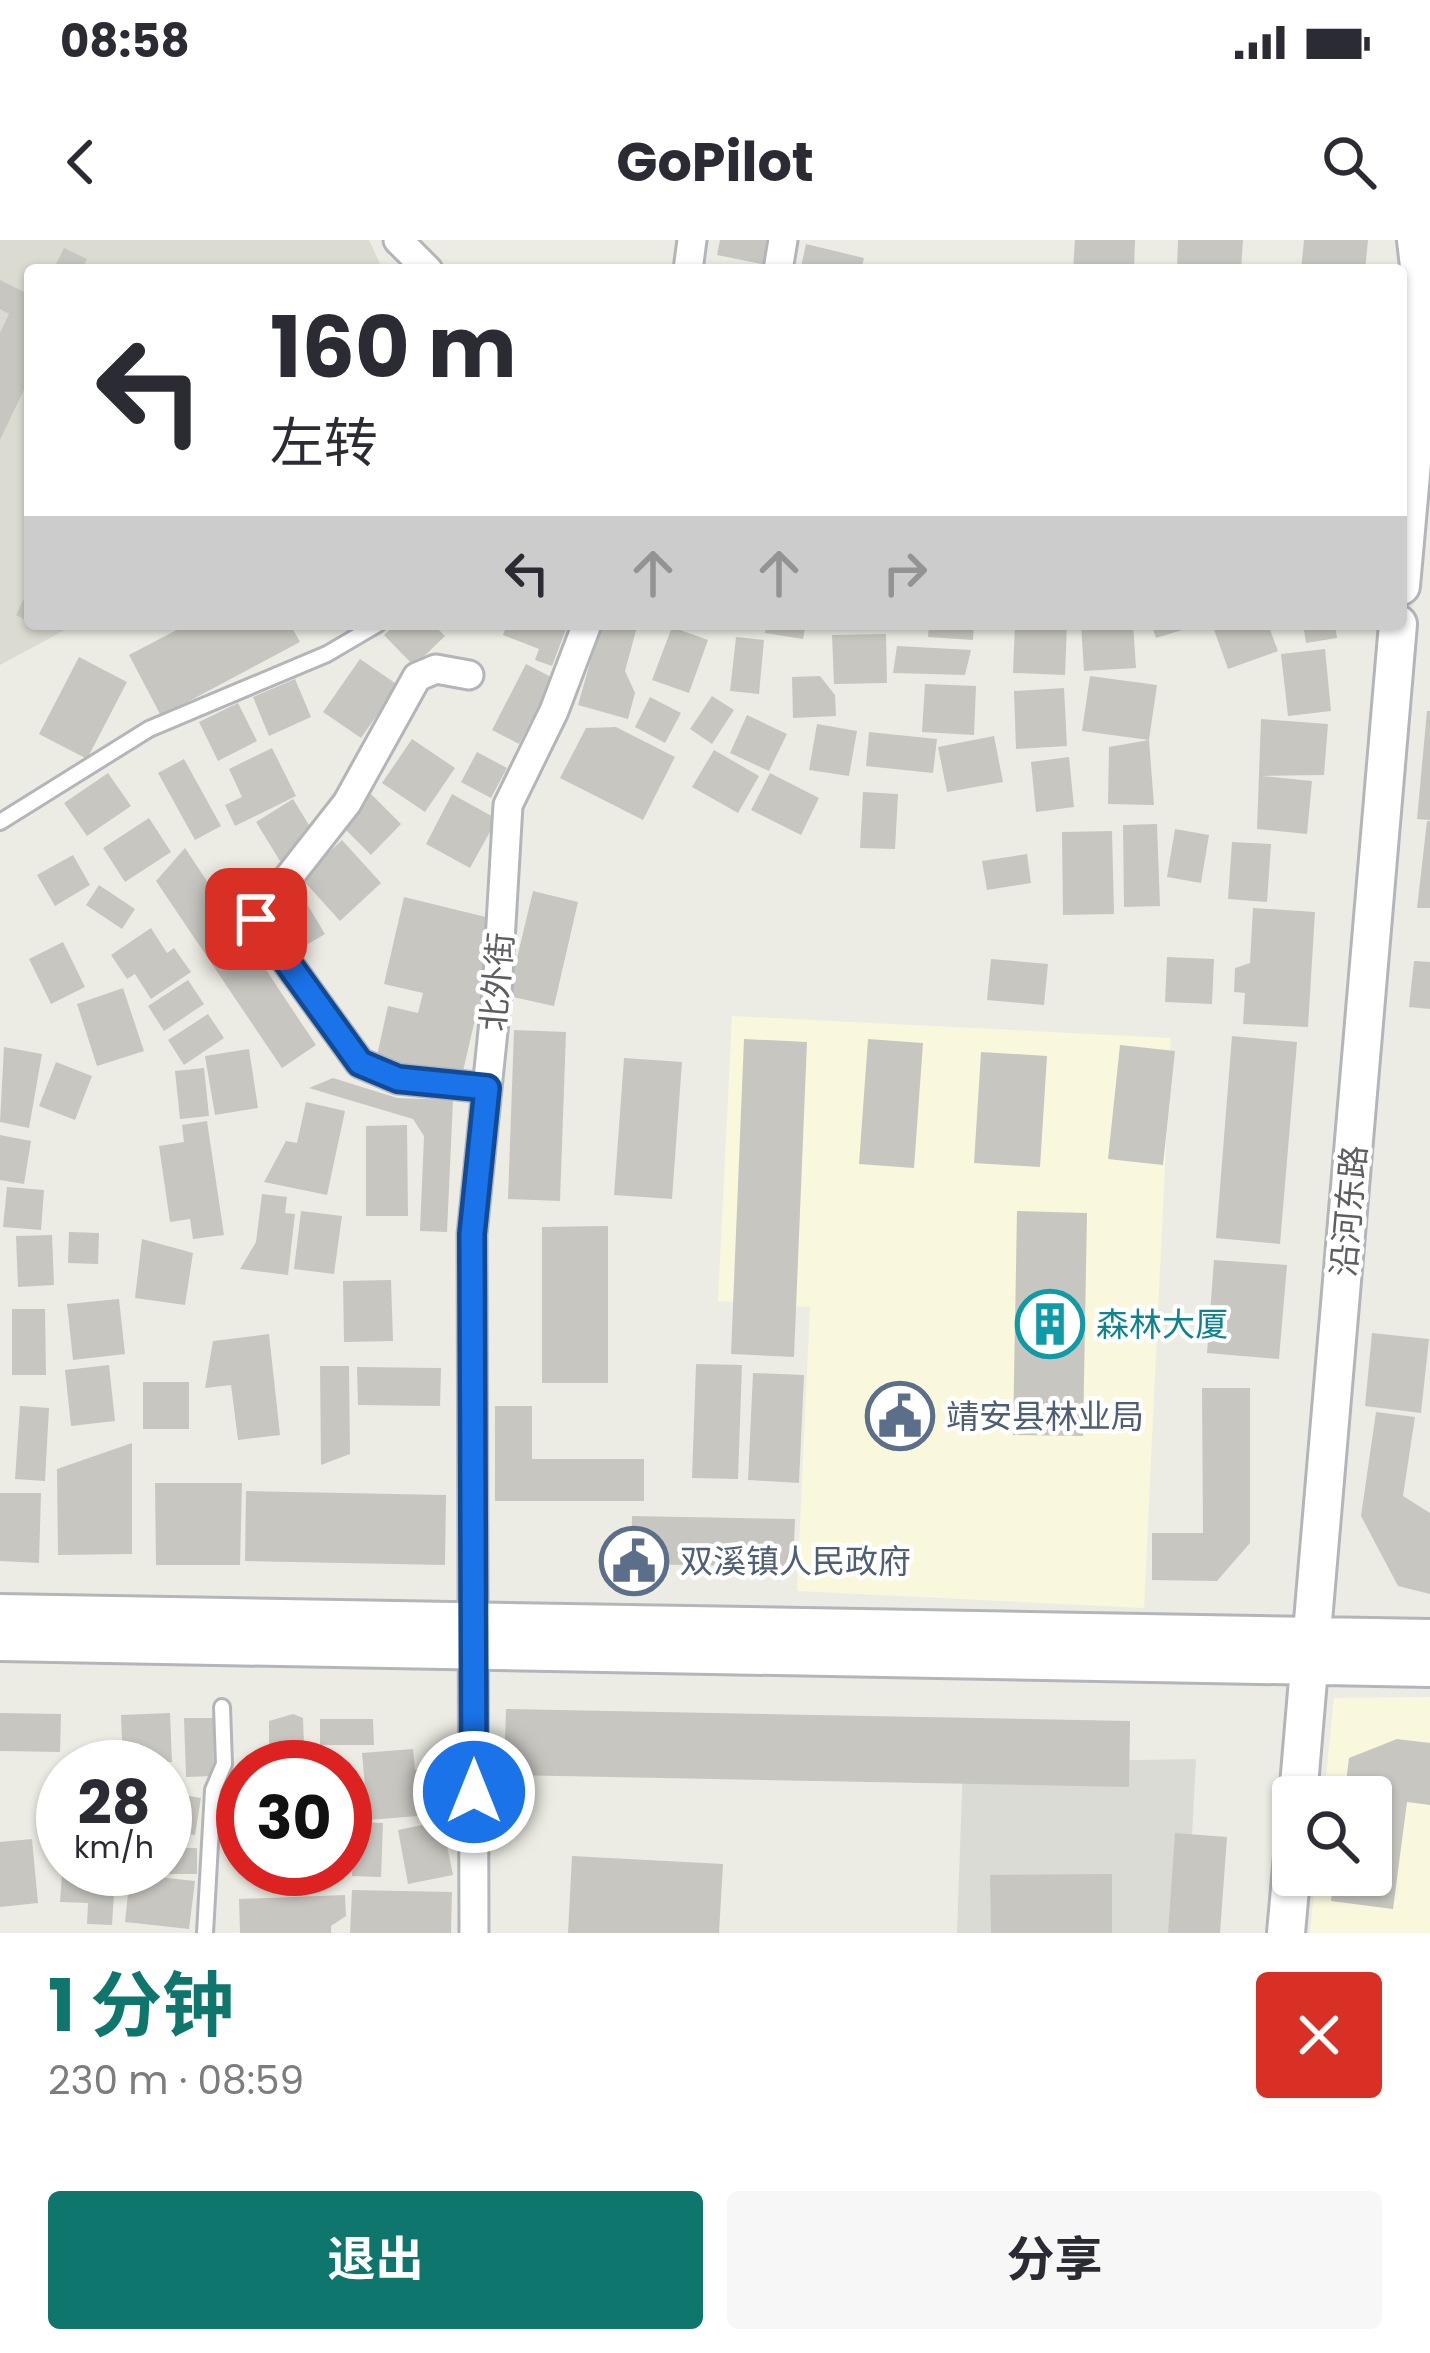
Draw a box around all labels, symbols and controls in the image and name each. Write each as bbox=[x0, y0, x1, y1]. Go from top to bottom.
text: 08:58 bbox=[60, 10, 190, 73]
text: GoPilot bbox=[616, 124, 814, 200]
icon: back bbox=[48, 129, 114, 195]
icon: search bbox=[1316, 129, 1382, 195]
text: 160 m bbox=[270, 289, 517, 406]
icon: left bbox=[72, 312, 228, 468]
text: 左转 bbox=[270, 405, 378, 481]
icon: left bbox=[494, 540, 560, 606]
icon: ahead bbox=[620, 540, 686, 606]
icon: ahead bbox=[746, 540, 812, 606]
icon: right bbox=[872, 540, 938, 606]
pin bbox=[205, 868, 307, 970]
icon: arrive bbox=[223, 886, 289, 952]
street label: 北外街 bbox=[469, 931, 525, 1033]
street label: 沿河东路 bbox=[1320, 1143, 1378, 1279]
building icon: 森林大厦 bbox=[1015, 1289, 1085, 1359]
place label: 森林大厦 bbox=[1096, 1301, 1228, 1348]
public building icon: 靖安县林业局 bbox=[865, 1381, 935, 1451]
place label: 靖安县林业局 bbox=[946, 1393, 1144, 1440]
public building icon: 双溪镇人民政府 bbox=[599, 1526, 669, 1596]
place label: 双溪镇人民政府 bbox=[680, 1538, 911, 1585]
position arrow bbox=[411, 1729, 537, 1855]
speed limit sign: 30 bbox=[216, 1740, 372, 1896]
text: 28 bbox=[77, 1761, 151, 1845]
map controls bbox=[1272, 1776, 1392, 1896]
button: search bbox=[1272, 1776, 1392, 1896]
text: km/h bbox=[74, 1826, 154, 1869]
text: 1 分钟 bbox=[48, 1955, 234, 2056]
button: close bbox=[1256, 1972, 1382, 2098]
text: 230 m · 08:59 bbox=[48, 2053, 304, 2108]
button: 退出 bbox=[48, 2191, 703, 2329]
button: 分享 bbox=[727, 2191, 1382, 2329]

